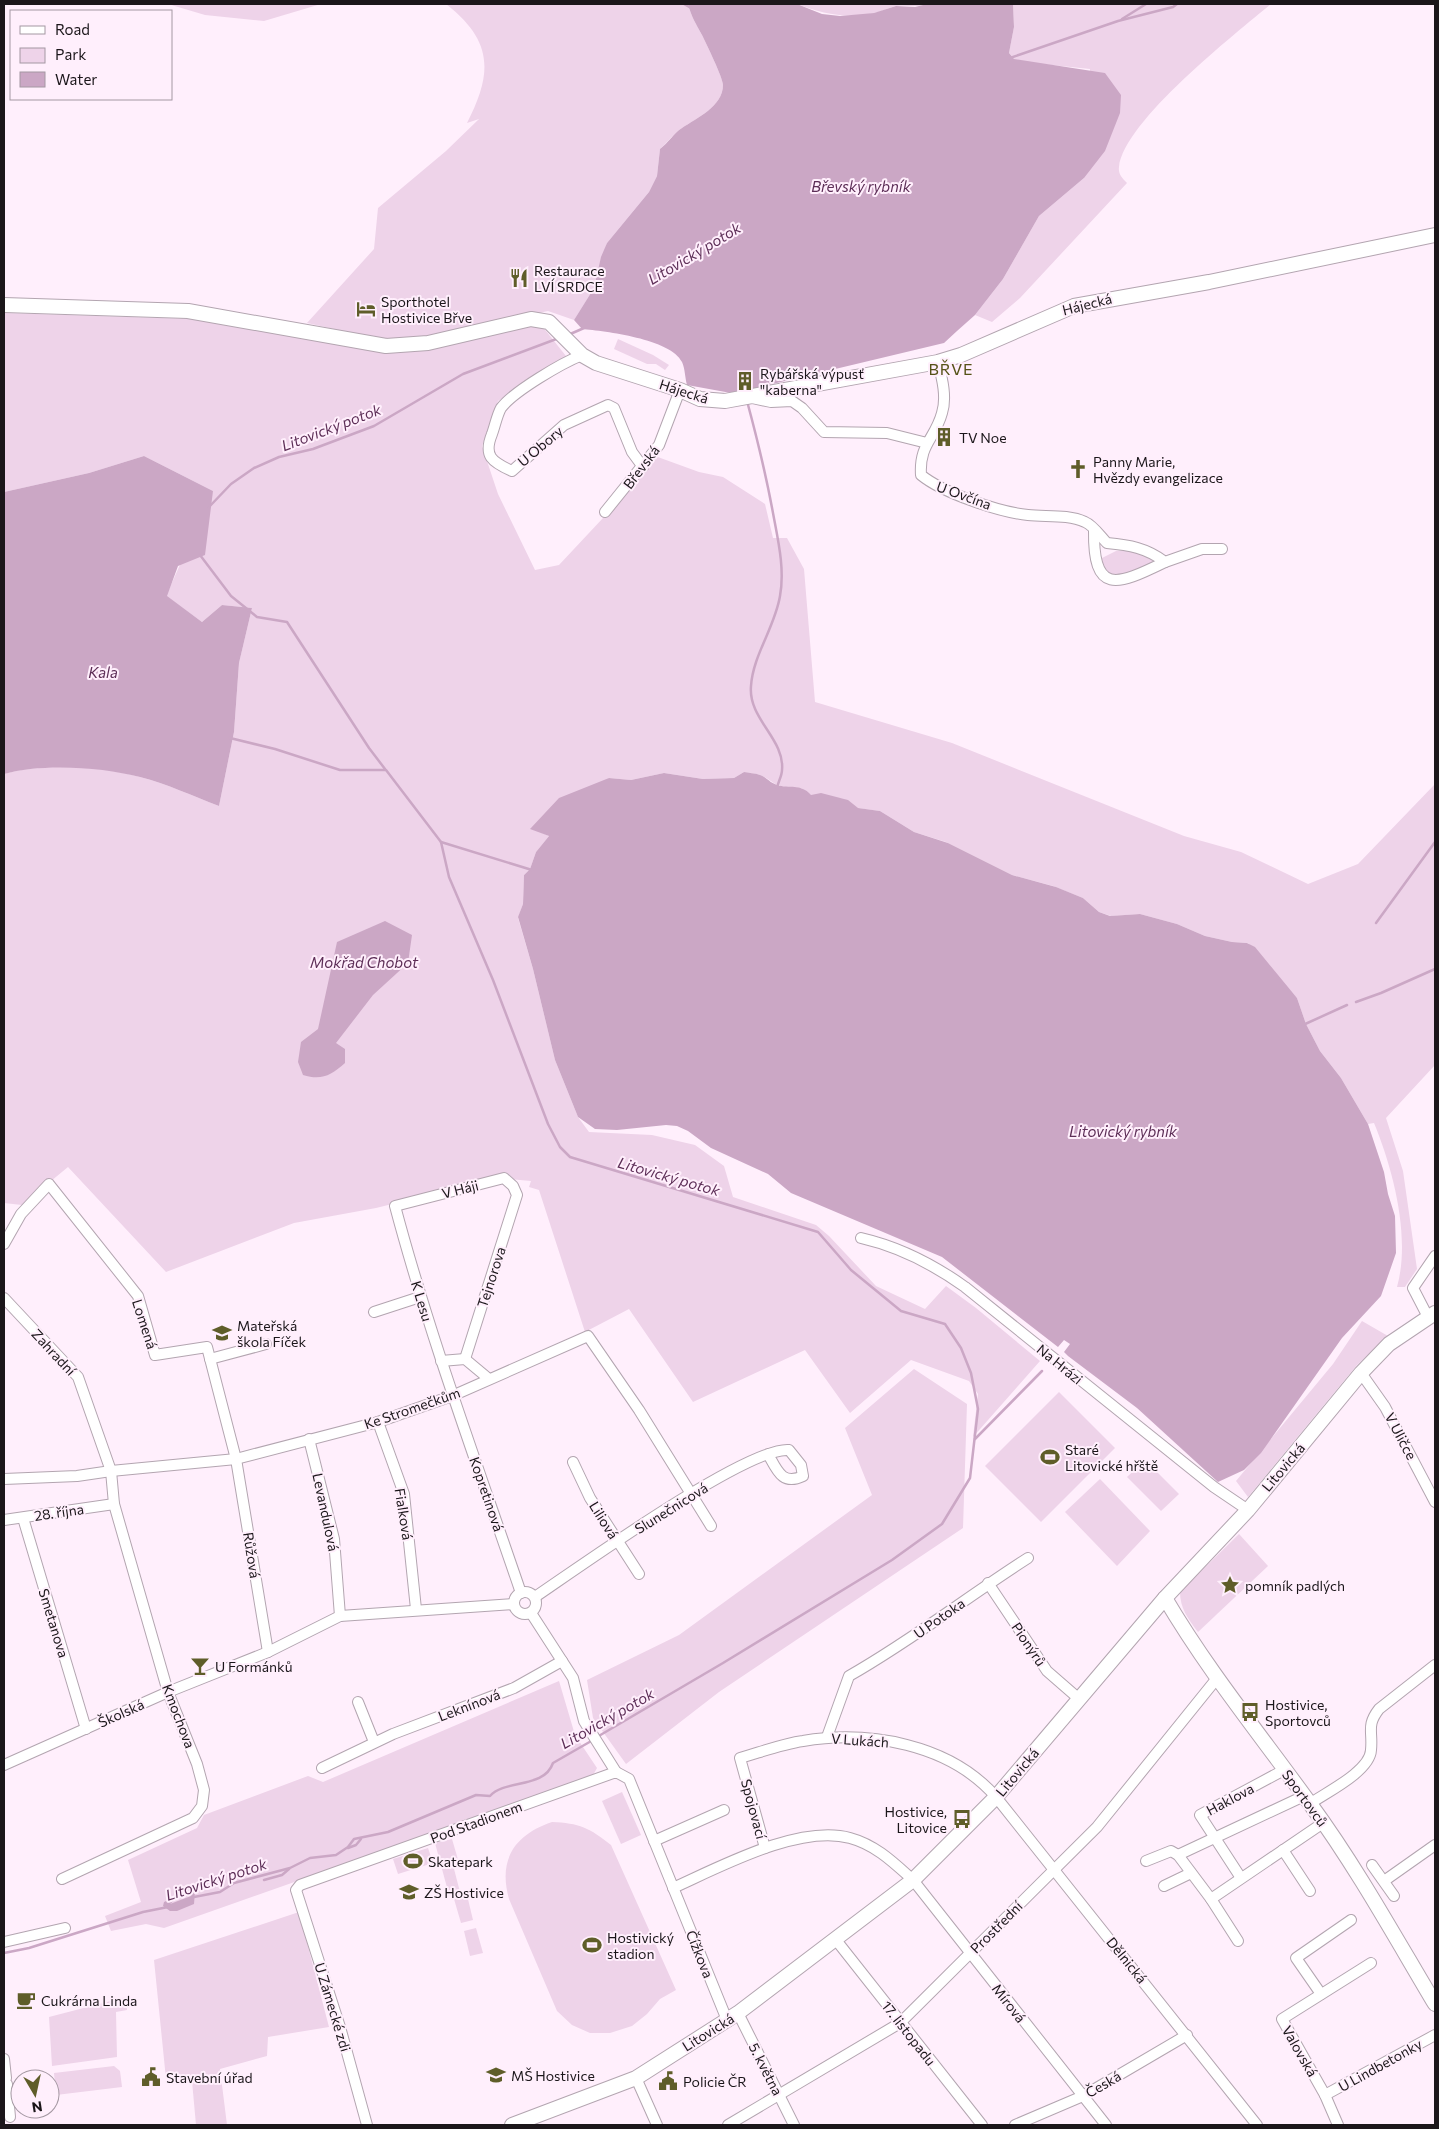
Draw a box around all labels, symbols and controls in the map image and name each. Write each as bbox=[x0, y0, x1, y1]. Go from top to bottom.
legend bbox=[10, 10, 172, 100]
text: Road bbox=[55, 20, 90, 38]
text: Park bbox=[55, 45, 86, 63]
text: Water bbox=[55, 70, 97, 88]
water label: Břevský rybník bbox=[811, 177, 912, 195]
water label: Litovický potok bbox=[644, 218, 745, 288]
place label: Restaurace LVÍ SRDCE bbox=[534, 262, 605, 295]
restaurant icon: Restaurace LVÍ SRDCE bbox=[508, 267, 530, 289]
street label: Hájecká bbox=[1060, 290, 1114, 318]
place label: Sporthotel Hostivice Břve bbox=[381, 293, 472, 326]
hotel icon: Sporthotel Hostivice Břve bbox=[355, 298, 377, 320]
district label: BŘVE bbox=[928, 359, 974, 378]
place label: Rybářská výpusť "kaberna" bbox=[760, 365, 864, 398]
building icon: Rybářská výpusť "kaberna" bbox=[734, 370, 756, 392]
street label: Hájecká bbox=[657, 375, 711, 407]
water label: Litovický potok bbox=[279, 399, 384, 454]
street label: U Obory bbox=[514, 422, 566, 470]
building icon: TV Noe bbox=[933, 426, 955, 448]
place label: TV Noe bbox=[959, 429, 1007, 446]
street label: Břevská bbox=[619, 442, 663, 492]
place label: Panny Marie, Hvězdy evangelizace bbox=[1093, 453, 1223, 486]
church icon: Panny Marie, Hvězdy evangelizace bbox=[1067, 458, 1089, 480]
street label: U Ovčína bbox=[934, 477, 994, 513]
water label: Kala bbox=[88, 663, 118, 681]
water label: Mokřad Chobot bbox=[310, 953, 419, 971]
water label: Litovický rybník bbox=[1069, 1122, 1178, 1140]
water label: Litovický potok bbox=[616, 1153, 723, 1199]
street label: V Háji bbox=[440, 1176, 480, 1202]
street label: Tejnorova bbox=[473, 1244, 509, 1310]
street label: K Lesu bbox=[408, 1279, 436, 1323]
street label: Lomená bbox=[129, 1297, 161, 1351]
place label: Mateřská škola Fíček bbox=[237, 1317, 306, 1350]
school or university icon: Mateřská škola Fíček bbox=[211, 1322, 233, 1344]
street label: Zahradní bbox=[28, 1325, 80, 1379]
street label: Na Hrázi bbox=[1034, 1340, 1086, 1388]
street label: Ke Stromečkům bbox=[362, 1384, 462, 1432]
street label: V Uličce bbox=[1382, 1410, 1420, 1462]
street label: Litovická bbox=[1258, 1439, 1308, 1495]
place label: Staré Litovické hřště bbox=[1065, 1441, 1158, 1474]
sports icon: Staré Litovické hřště bbox=[1039, 1446, 1061, 1468]
street label: Kopretinová bbox=[466, 1454, 508, 1534]
street label: Levandulová bbox=[309, 1471, 343, 1553]
street label: Slunečnicová bbox=[631, 1479, 711, 1537]
street label: Fialková bbox=[392, 1487, 416, 1541]
street label: Liliová bbox=[586, 1498, 622, 1542]
street label: 28. října bbox=[33, 1500, 85, 1524]
street label: Růžová bbox=[240, 1531, 264, 1579]
place icon: pomník padlých bbox=[1219, 1574, 1241, 1596]
place label: pomník padlých bbox=[1245, 1577, 1345, 1594]
street label: Smetanova bbox=[35, 1586, 73, 1660]
street label: U Potoka bbox=[910, 1594, 968, 1642]
street label: Pionýrů bbox=[1008, 1619, 1050, 1669]
bar icon: U Formánků bbox=[189, 1655, 211, 1677]
place label: U Formánků bbox=[215, 1658, 293, 1675]
street label: Kmochova bbox=[159, 1681, 199, 1751]
water label: Litovický potok bbox=[557, 1683, 658, 1752]
street label: Leknínová bbox=[436, 1685, 502, 1725]
street label: Školská bbox=[95, 1695, 147, 1731]
place label: Hostivice, Sportovců bbox=[1265, 1696, 1331, 1729]
bus stop icon: Hostivice, Sportovců bbox=[1239, 1701, 1261, 1723]
street label: V Lukách bbox=[831, 1730, 889, 1750]
street label: Litovická bbox=[992, 1744, 1042, 1800]
street label: Sportovců bbox=[1279, 1766, 1331, 1830]
street label: Spojovací bbox=[738, 1777, 770, 1841]
street label: Haklova bbox=[1203, 1779, 1257, 1819]
street label: Pod Stadionem bbox=[428, 1798, 524, 1846]
place label: Hostivice, Litovice bbox=[884, 1803, 947, 1836]
bus stop icon: Hostivice, Litovice bbox=[951, 1808, 973, 1830]
sports icon: Skatepark bbox=[402, 1850, 424, 1872]
place label: Skatepark bbox=[428, 1853, 493, 1870]
water label: Litovický potok bbox=[163, 1854, 270, 1904]
school or university icon: ZŠ Hostivice bbox=[398, 1881, 420, 1903]
place label: ZŠ Hostivice bbox=[424, 1884, 504, 1901]
street label: Prostřední bbox=[966, 1897, 1026, 1957]
street label: Čížkova bbox=[683, 1928, 717, 1980]
place label: Hostivický stadion bbox=[607, 1929, 674, 1962]
street label: Dělnická bbox=[1103, 1933, 1151, 1987]
sports icon: Hostivický stadion bbox=[581, 1934, 603, 1956]
street label: U Zámecké zdi bbox=[311, 1960, 355, 2054]
street label: Mírová bbox=[989, 1980, 1029, 2026]
cafe icon: Cukrárna Linda bbox=[15, 1989, 37, 2011]
place label: Cukrárna Linda bbox=[41, 1992, 137, 2009]
street label: 17. listopadu bbox=[878, 1997, 940, 2069]
street label: Litovická bbox=[679, 2009, 737, 2055]
street label: Valovská bbox=[1279, 2022, 1321, 2080]
street label: U Lindbetonky bbox=[1335, 2035, 1425, 2095]
street label: 5. května bbox=[746, 2040, 786, 2098]
school or university icon: MŠ Hostivice bbox=[485, 2064, 507, 2086]
public building icon: Stavební úřad bbox=[140, 2066, 162, 2088]
place label: MŠ Hostivice bbox=[511, 2067, 595, 2084]
street label: Česká bbox=[1082, 2067, 1124, 2101]
north arrow bbox=[10, 2069, 60, 2119]
place label: Stavební úřad bbox=[166, 2069, 253, 2086]
public building icon: Policie ČR bbox=[657, 2070, 679, 2092]
place label: Policie ČR bbox=[683, 2073, 747, 2090]
text: N bbox=[31, 2098, 44, 2117]

